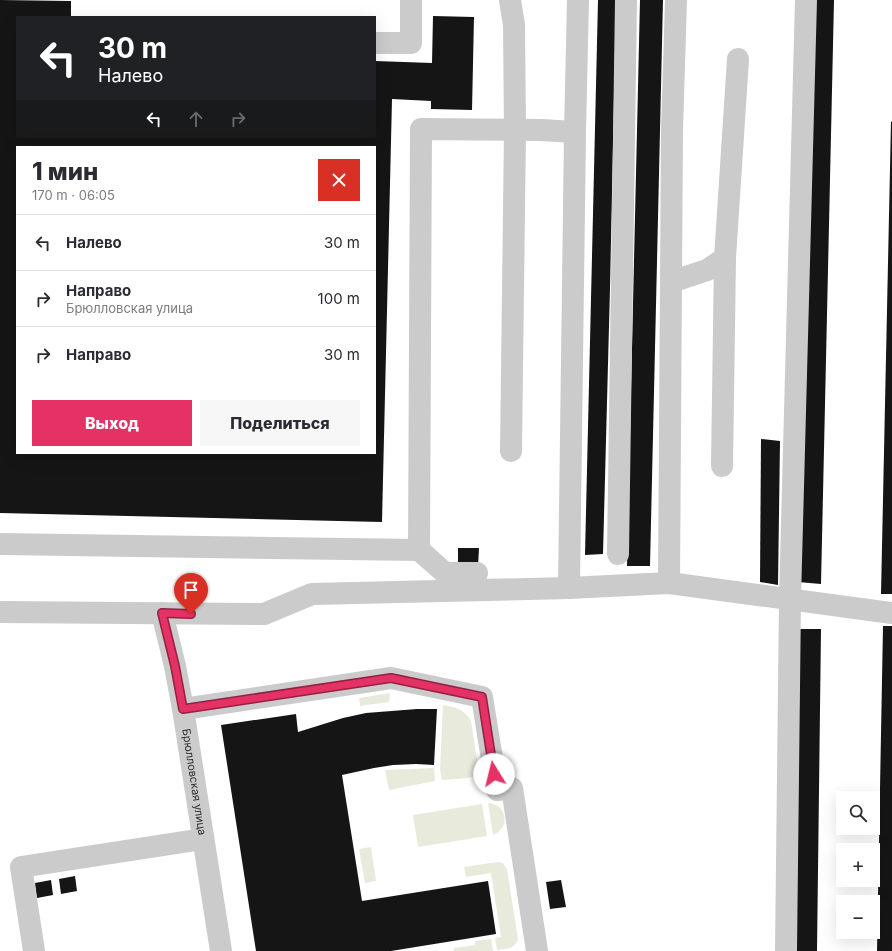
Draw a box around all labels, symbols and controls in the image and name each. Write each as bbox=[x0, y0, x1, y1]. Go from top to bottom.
text: 30 m bbox=[98, 31, 167, 65]
icon: left bbox=[32, 32, 84, 84]
text: Налево bbox=[98, 65, 163, 86]
icon: left bbox=[143, 108, 165, 130]
icon: ahead bbox=[185, 108, 207, 130]
icon: right bbox=[227, 108, 249, 130]
text: 1 мин bbox=[32, 157, 98, 186]
button: close bbox=[318, 159, 360, 201]
text: 170 m · 06:05 bbox=[32, 187, 115, 203]
icon: left bbox=[32, 232, 54, 254]
text: Налево bbox=[66, 233, 122, 252]
text: 30 m bbox=[324, 233, 360, 252]
text: Направо bbox=[66, 281, 131, 300]
icon: right bbox=[32, 288, 54, 310]
text: 100 m bbox=[318, 289, 360, 308]
text: Брюлловская улица bbox=[66, 300, 193, 316]
icon: right bbox=[32, 344, 54, 366]
text: Направо bbox=[66, 345, 131, 364]
text: 30 m bbox=[324, 345, 360, 364]
button: Выход bbox=[32, 400, 192, 446]
button: Поделиться bbox=[200, 400, 360, 446]
pin bbox=[174, 573, 208, 614]
icon: arrive bbox=[180, 579, 202, 601]
street label: Брюлловская улица bbox=[179, 728, 210, 836]
position arrow bbox=[473, 753, 515, 795]
map controls bbox=[836, 791, 880, 939]
button: search bbox=[836, 791, 880, 835]
button: + bbox=[836, 843, 880, 887]
button: − bbox=[836, 895, 880, 939]

